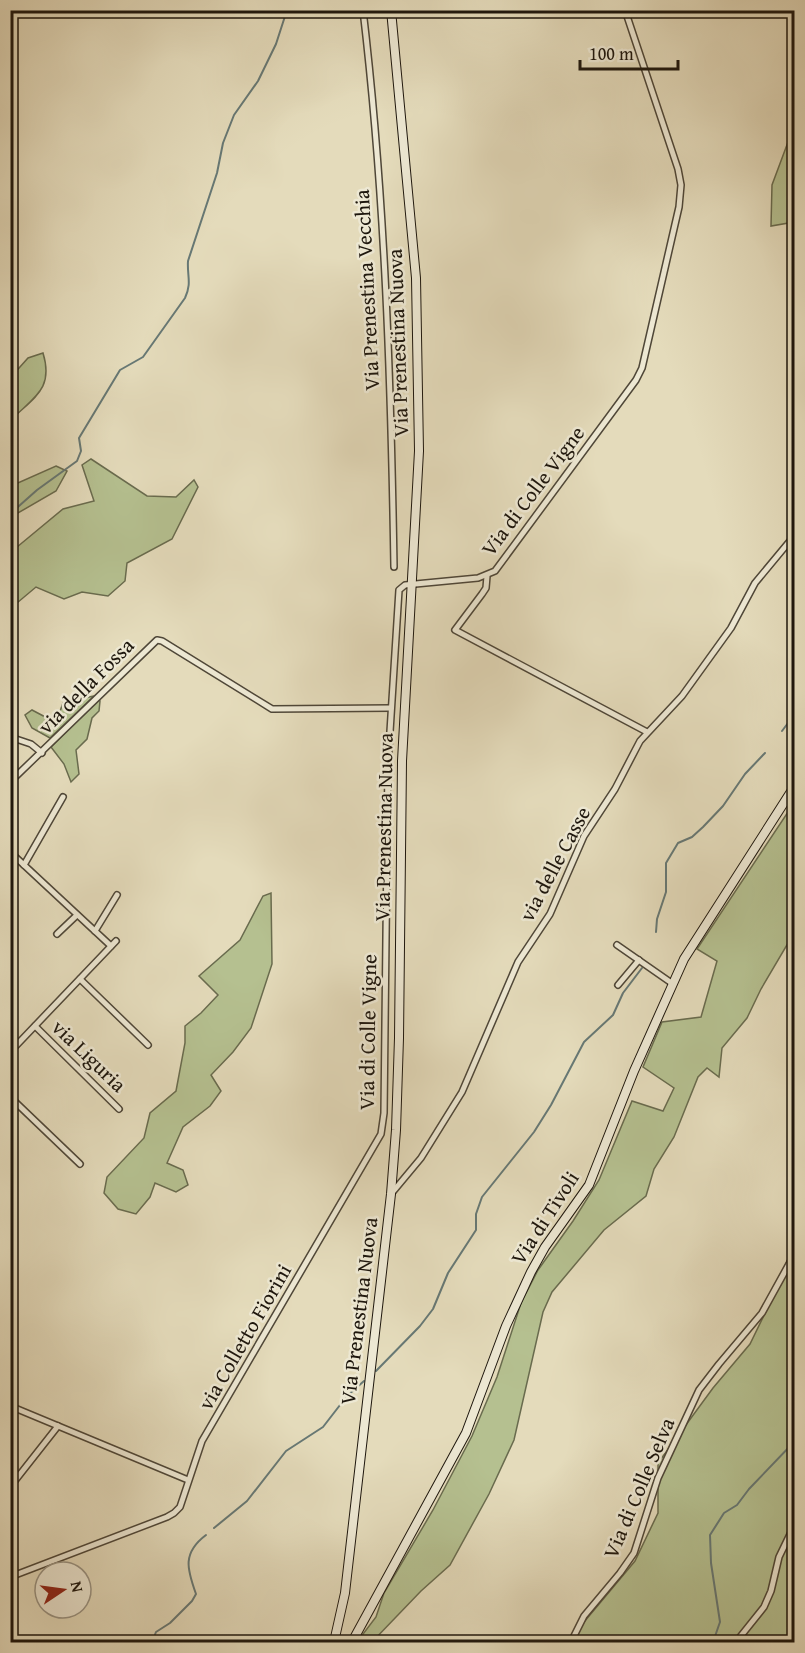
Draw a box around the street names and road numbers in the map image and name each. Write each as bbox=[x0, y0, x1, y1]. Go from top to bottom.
street label: Via Prenestina Vecchia bbox=[346, 188, 387, 391]
street label: Via Prenestina Nuova bbox=[379, 248, 416, 438]
street label: Via di Colle Vigne bbox=[473, 419, 592, 562]
street label: via della Fossa bbox=[30, 630, 141, 741]
street label: Via Prenestina Nuova bbox=[366, 732, 401, 922]
street label: via delle Casse bbox=[511, 801, 598, 927]
street label: Via di Colle Vigne bbox=[351, 954, 384, 1110]
street label: via Liguria bbox=[45, 1012, 134, 1099]
street label: Via di Tivoli bbox=[503, 1165, 587, 1271]
street label: Via Prenestina Nuova bbox=[332, 1215, 385, 1406]
street label: via Colletto Fiorini bbox=[190, 1258, 299, 1415]
street label: Via di Colle Selva bbox=[595, 1413, 682, 1563]

